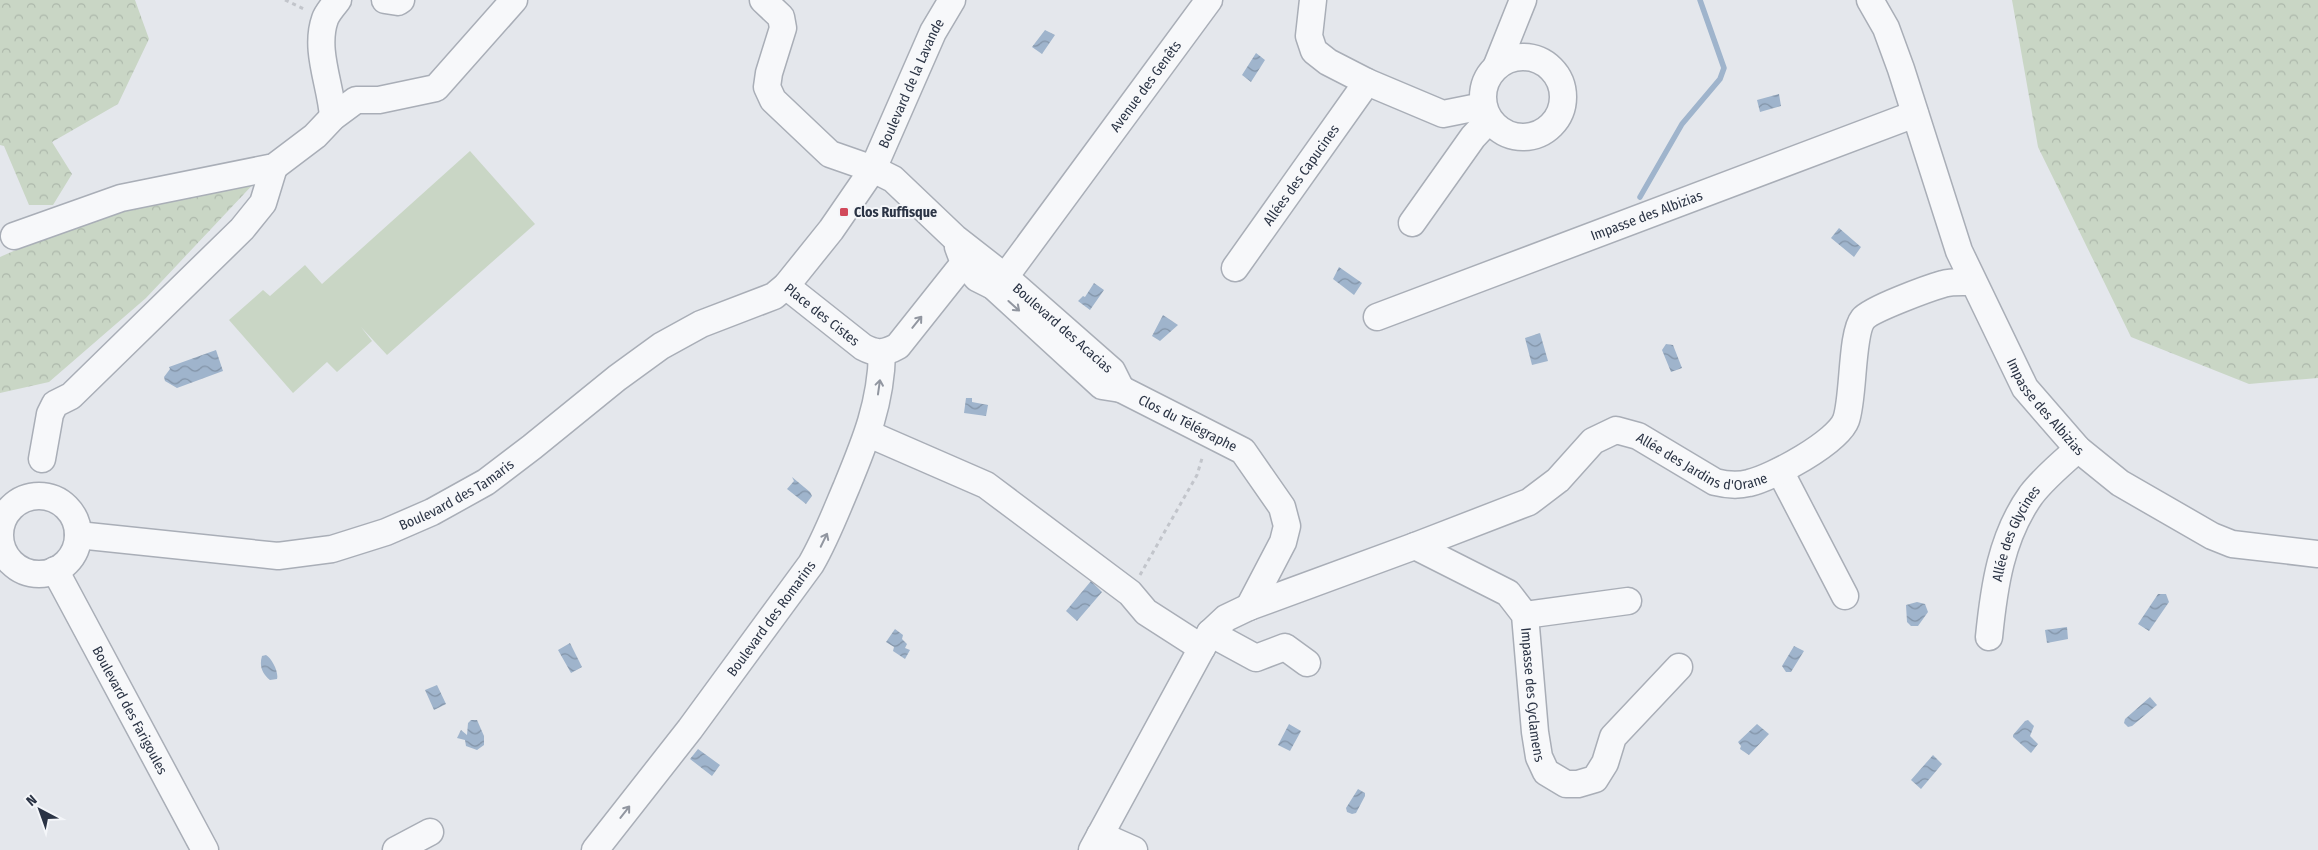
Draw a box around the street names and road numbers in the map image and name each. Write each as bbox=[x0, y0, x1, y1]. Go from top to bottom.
street label: Boulevard de la Lavande bbox=[875, 15, 948, 151]
street label: Avenue des Genêts bbox=[1106, 37, 1185, 135]
street label: Allées des Capucines bbox=[1259, 121, 1343, 229]
street label: Impasse des Albizias bbox=[1588, 187, 1705, 244]
street label: Boulevard des Acacias bbox=[1009, 279, 1116, 376]
street label: Place des Cistes bbox=[781, 280, 863, 350]
street label: Impasse des Albizias bbox=[2003, 355, 2087, 459]
street label: Clos du Télégraphe bbox=[1136, 391, 1240, 455]
street label: Allée des Jardins d'Orane bbox=[1633, 429, 1770, 493]
street label: Boulevard des Tamaris bbox=[396, 455, 517, 534]
street label: Allée des Glycines bbox=[1988, 482, 2044, 583]
street label: Boulevard des Romarins bbox=[723, 557, 819, 680]
street label: Impasse des Cyclamens bbox=[1518, 627, 1549, 765]
street label: Boulevard des Farigoules bbox=[89, 643, 171, 777]

